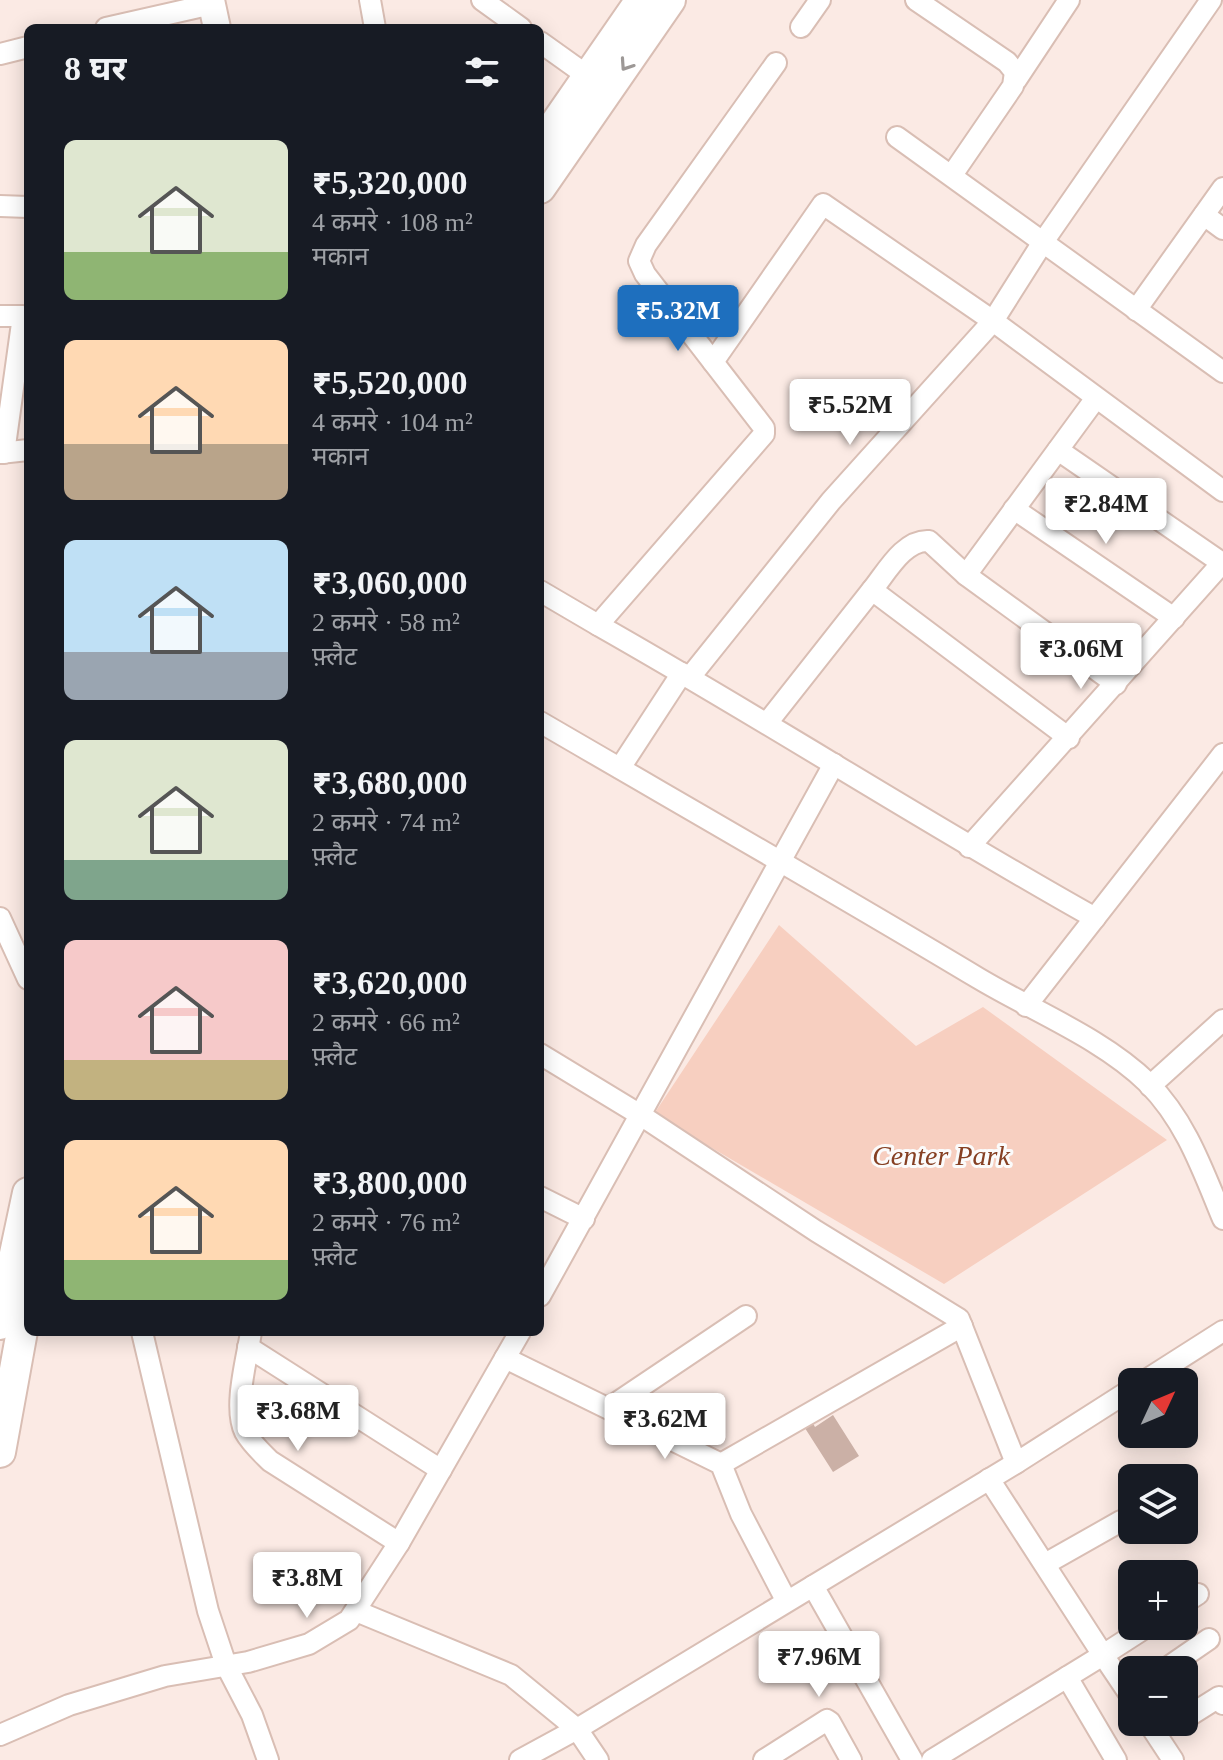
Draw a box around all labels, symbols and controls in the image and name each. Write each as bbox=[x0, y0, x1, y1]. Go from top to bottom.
text: 8 घर bbox=[64, 50, 127, 87]
icon: filters bbox=[460, 50, 504, 94]
one-way arrow bbox=[621, 56, 636, 70]
text: ₹5,320,000 bbox=[312, 164, 467, 201]
icon: home bbox=[128, 172, 224, 268]
text: 4 कमरे · 108 m² bbox=[312, 208, 473, 237]
text: मकान bbox=[312, 242, 369, 271]
pin: ₹5.32M bbox=[613, 285, 743, 353]
text: ₹5.32M bbox=[636, 296, 720, 325]
text: ₹5,520,000 bbox=[312, 364, 467, 401]
icon: home bbox=[128, 372, 224, 468]
pin: ₹5.52M bbox=[785, 379, 915, 447]
text: ₹5.52M bbox=[808, 390, 892, 419]
text: 4 कमरे · 104 m² bbox=[312, 408, 473, 437]
text: मकान bbox=[312, 442, 369, 471]
pin: ₹2.84M bbox=[1041, 478, 1171, 546]
text: ₹2.84M bbox=[1064, 489, 1148, 518]
text: ₹3,060,000 bbox=[312, 564, 467, 601]
icon: home bbox=[128, 572, 224, 668]
text: 2 कमरे · 58 m² bbox=[312, 608, 460, 637]
pin: ₹3.06M bbox=[1016, 623, 1146, 691]
text: ₹3.06M bbox=[1039, 634, 1123, 663]
text: फ़्लैट bbox=[312, 642, 357, 671]
text: ₹3,680,000 bbox=[312, 764, 467, 801]
icon: home bbox=[128, 772, 224, 868]
text: 2 कमरे · 74 m² bbox=[312, 808, 460, 837]
text: फ़्लैट bbox=[312, 842, 357, 871]
text: ₹3,620,000 bbox=[312, 964, 467, 1001]
icon: home bbox=[128, 972, 224, 1068]
text: 2 कमरे · 66 m² bbox=[312, 1008, 460, 1037]
text: फ़्लैट bbox=[312, 1042, 357, 1071]
park label: Center Park bbox=[872, 1140, 1010, 1171]
text: ₹3,800,000 bbox=[312, 1164, 467, 1201]
icon: home bbox=[128, 1172, 224, 1268]
text: 2 कमरे · 76 m² bbox=[312, 1208, 460, 1237]
text: फ़्लैट bbox=[312, 1242, 357, 1271]
north arrow bbox=[1118, 1368, 1198, 1448]
map controls bbox=[1118, 1368, 1198, 1736]
pin: ₹3.68M bbox=[233, 1385, 363, 1453]
pin: ₹3.62M bbox=[600, 1393, 730, 1461]
text: ₹3.68M bbox=[256, 1396, 340, 1425]
text: ₹3.62M bbox=[623, 1404, 707, 1433]
button: layers bbox=[1118, 1464, 1198, 1544]
pin: ₹3.8M bbox=[251, 1552, 363, 1620]
button: + bbox=[1118, 1560, 1198, 1640]
text: ₹3.8M bbox=[271, 1563, 343, 1592]
pin: ₹7.96M bbox=[754, 1631, 884, 1699]
text: ₹7.96M bbox=[777, 1642, 861, 1671]
button: − bbox=[1118, 1656, 1198, 1736]

